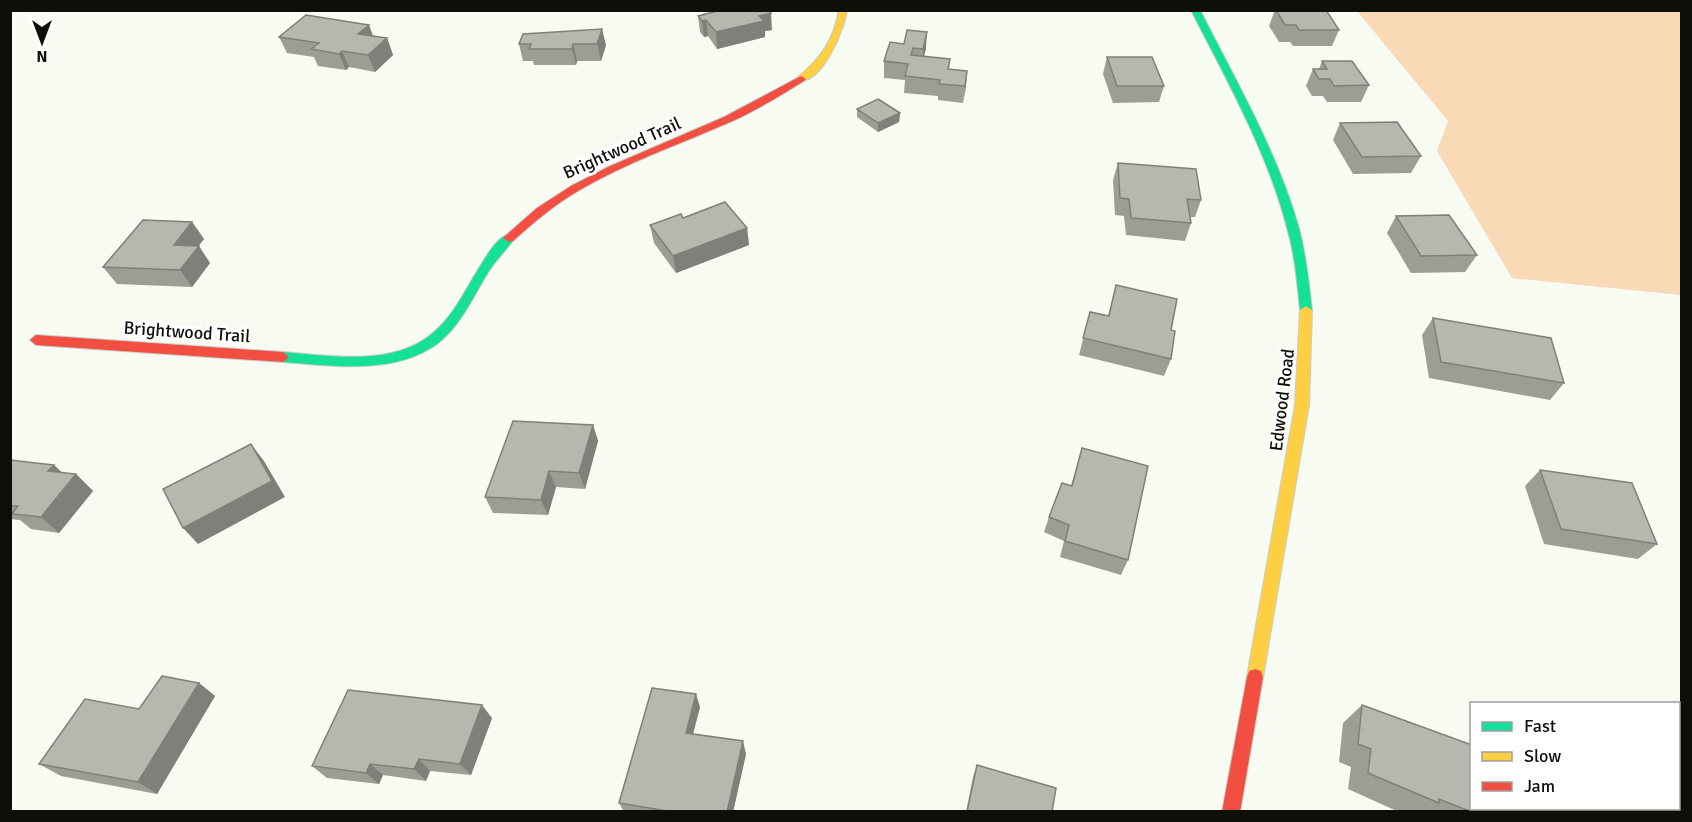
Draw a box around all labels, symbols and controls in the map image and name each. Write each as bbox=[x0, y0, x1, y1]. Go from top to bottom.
north arrow bbox=[12, 12, 72, 72]
text: N bbox=[36, 46, 48, 66]
street label: Brightwood Trail bbox=[560, 112, 684, 184]
street label: Brightwood Trail bbox=[123, 317, 251, 347]
street label: Edwood Road bbox=[1265, 348, 1299, 452]
legend bbox=[1470, 702, 1680, 810]
text: Fast bbox=[1524, 715, 1556, 737]
text: Slow bbox=[1524, 745, 1561, 767]
text: Jam bbox=[1524, 775, 1555, 797]

